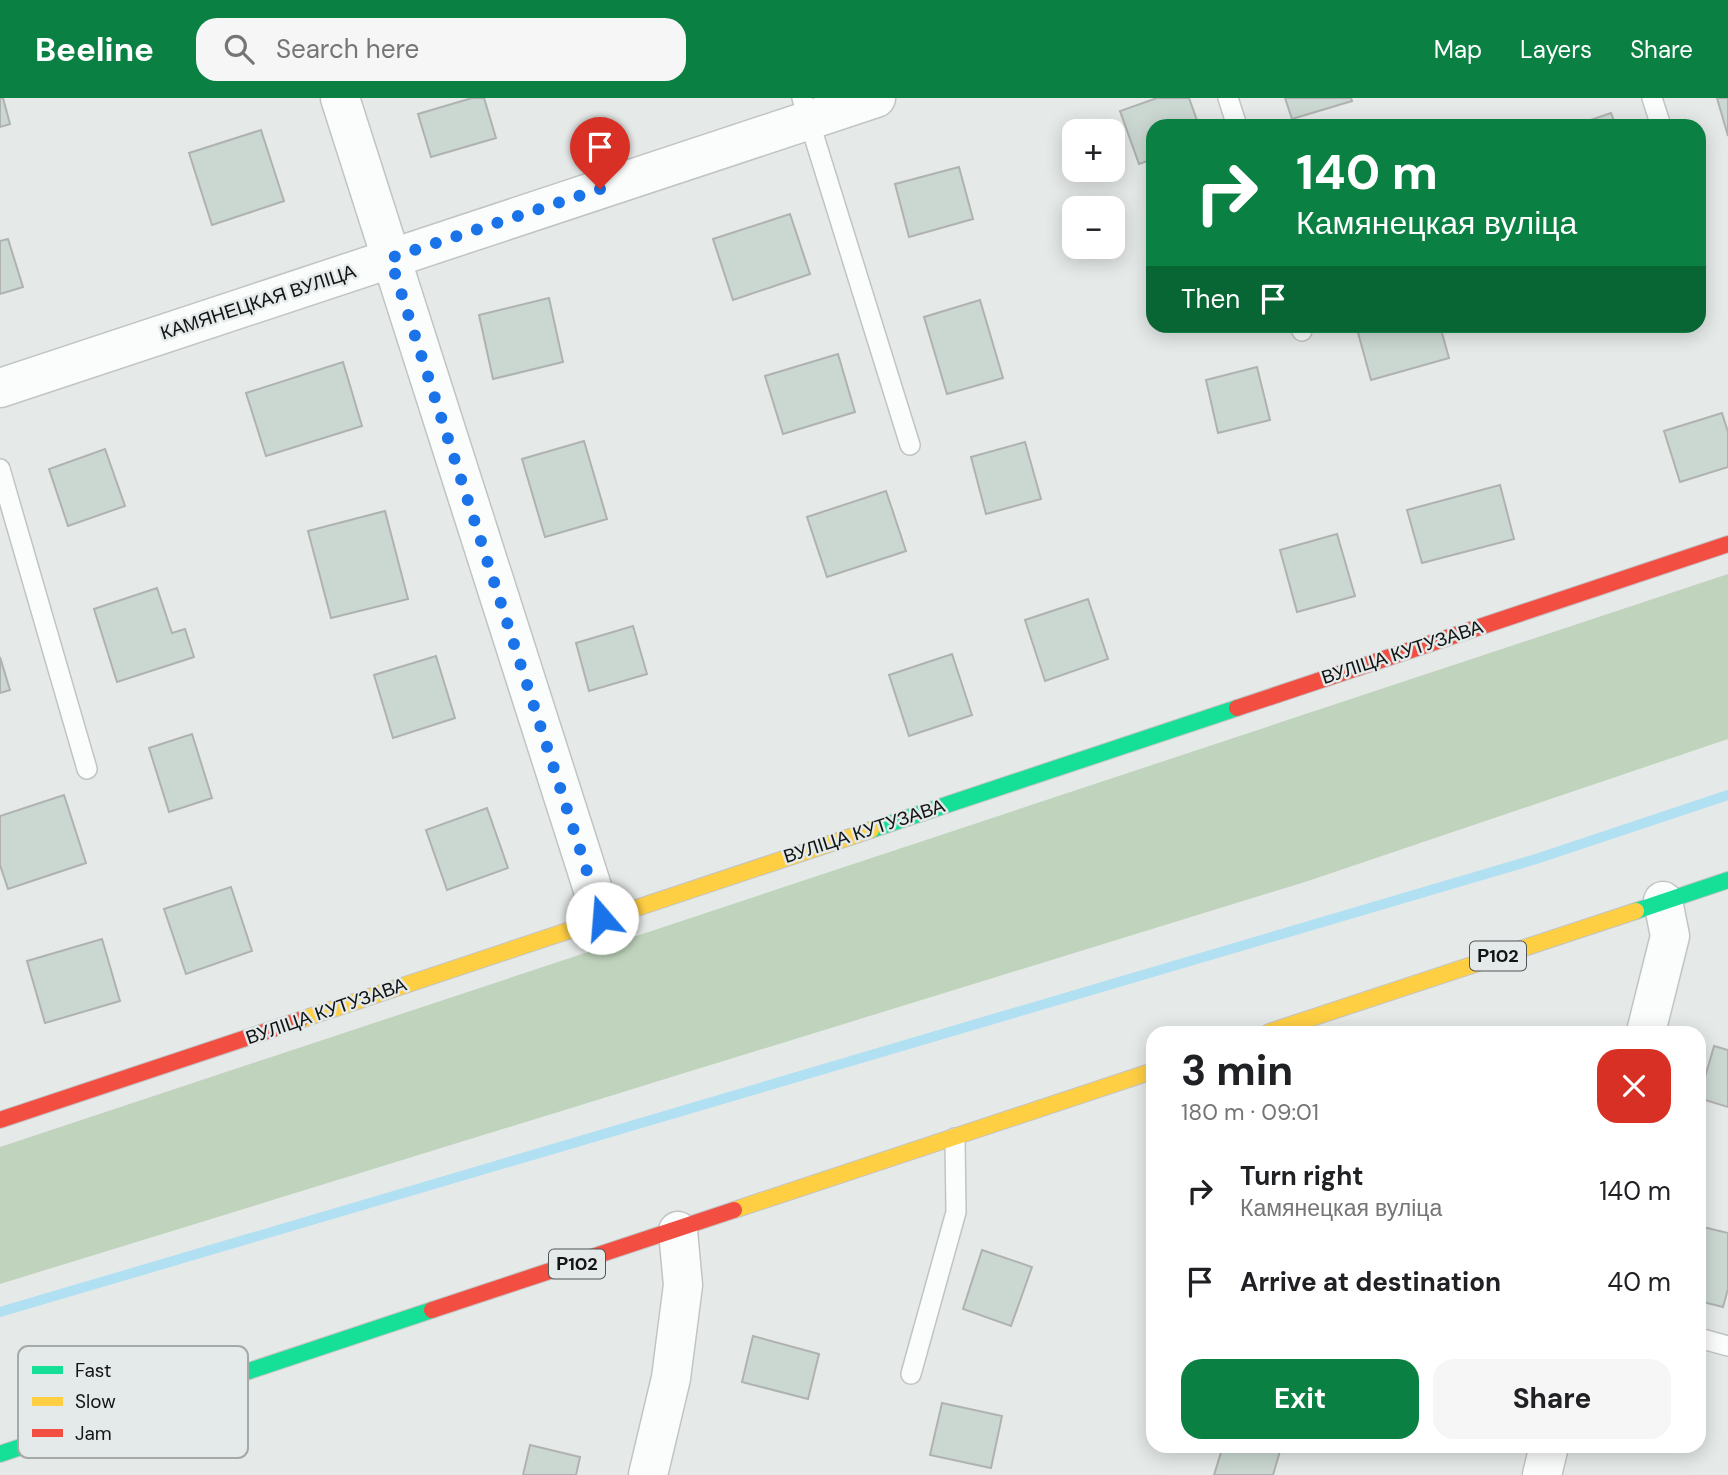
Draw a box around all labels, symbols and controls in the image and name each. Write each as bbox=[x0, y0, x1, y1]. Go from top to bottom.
search box bbox=[196, 18, 686, 81]
text: Beeline bbox=[35, 28, 154, 71]
icon: search bbox=[220, 30, 258, 68]
text: Search here bbox=[276, 32, 419, 66]
text: Map bbox=[1434, 34, 1482, 65]
text: Layers bbox=[1520, 34, 1592, 65]
text: Share bbox=[1630, 34, 1693, 65]
pin bbox=[570, 117, 630, 189]
map controls bbox=[1062, 119, 1125, 259]
button: + bbox=[1062, 119, 1125, 182]
icon: arrive bbox=[581, 128, 619, 166]
text: 140 m bbox=[1296, 140, 1438, 204]
icon: right bbox=[1181, 147, 1272, 238]
button: − bbox=[1062, 196, 1125, 259]
text: Камянецкая вуліца bbox=[1296, 202, 1577, 244]
street label: КАМЯНЕЦКАЯ ВУЛІЦА bbox=[157, 258, 359, 345]
icon: arrive bbox=[1254, 280, 1292, 318]
text: Then bbox=[1181, 282, 1240, 316]
street label: ВУЛІЦА КУТУЗАВА bbox=[1318, 614, 1486, 690]
street label: ВУЛІЦА КУТУЗАВА bbox=[780, 793, 948, 869]
position arrow bbox=[565, 881, 639, 955]
road number: Р102 bbox=[1470, 942, 1526, 970]
street label: ВУЛІЦА КУТУЗАВА bbox=[242, 972, 410, 1050]
text: 3 min bbox=[1181, 1043, 1293, 1098]
button: close bbox=[1597, 1049, 1671, 1123]
text: 180 m · 09:01 bbox=[1181, 1097, 1319, 1127]
text: Turn right bbox=[1240, 1159, 1364, 1193]
icon: right bbox=[1181, 1172, 1219, 1210]
text: 140 m bbox=[1599, 1174, 1671, 1208]
text: Камянецкая вуліца bbox=[1240, 1193, 1442, 1223]
road number: Р102 bbox=[549, 1250, 605, 1279]
icon: arrive bbox=[1181, 1263, 1219, 1301]
text: Arrive at destination bbox=[1240, 1265, 1501, 1299]
text: 40 m bbox=[1607, 1265, 1671, 1299]
legend bbox=[18, 1346, 248, 1458]
text: Fast bbox=[75, 1358, 111, 1383]
button: Exit bbox=[1181, 1359, 1419, 1439]
button: Share bbox=[1433, 1359, 1671, 1439]
text: Slow bbox=[75, 1389, 116, 1414]
text: Jam bbox=[75, 1421, 112, 1446]

